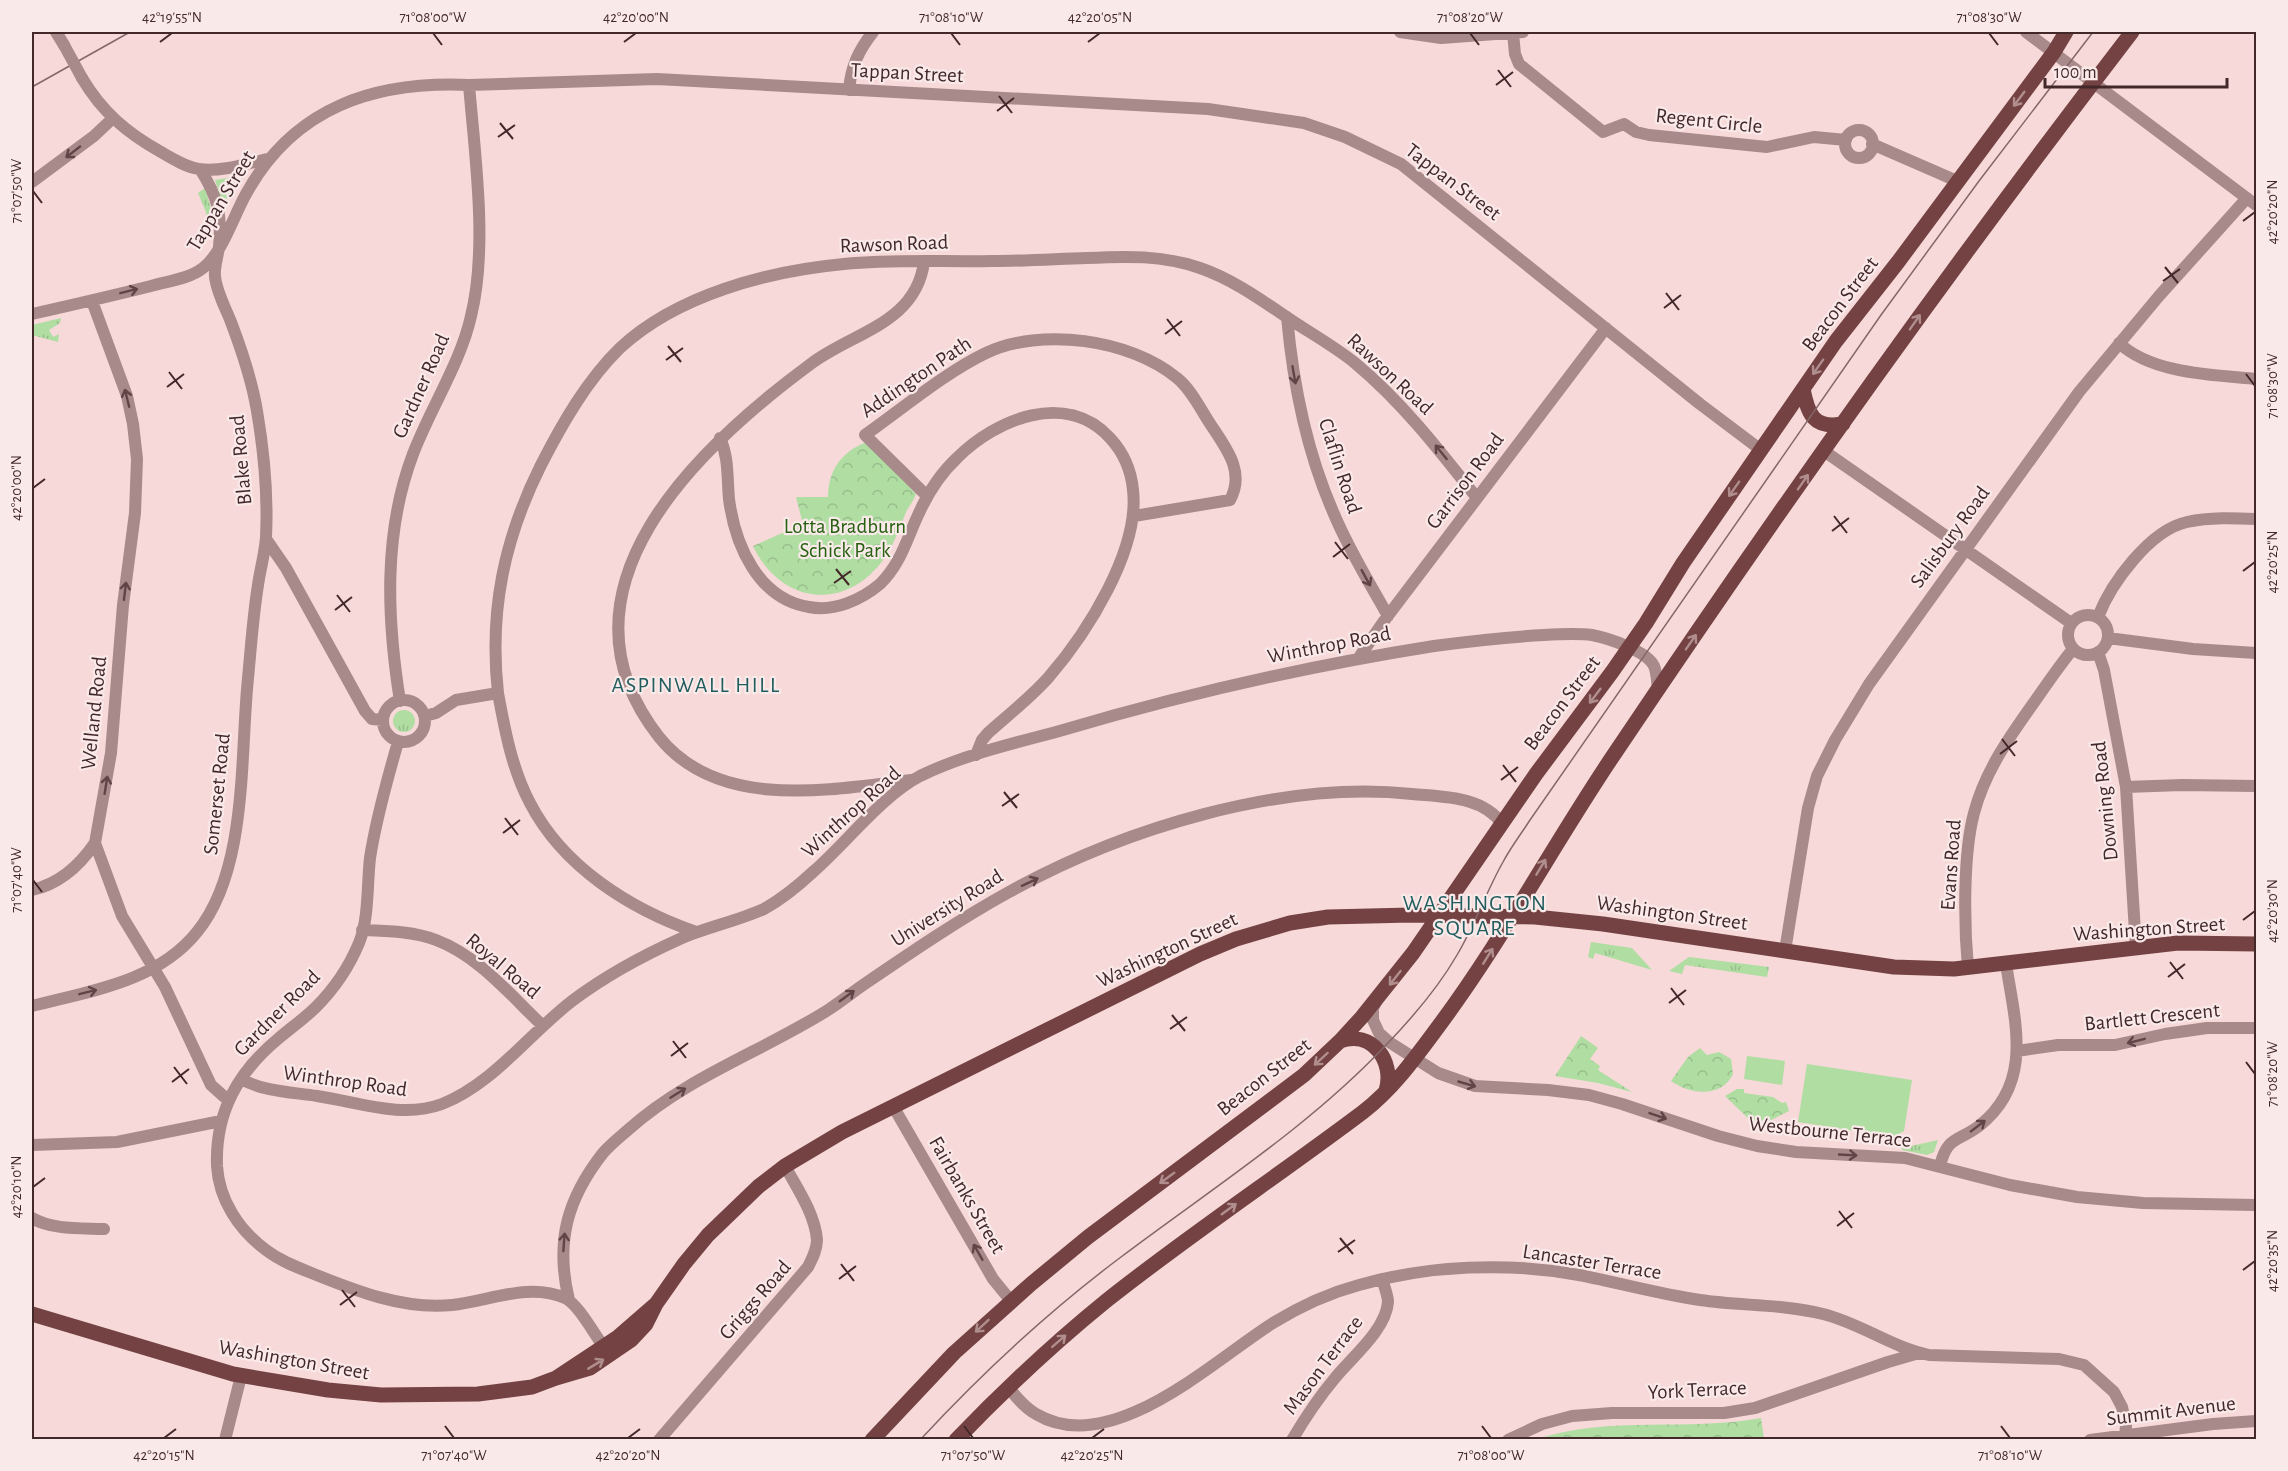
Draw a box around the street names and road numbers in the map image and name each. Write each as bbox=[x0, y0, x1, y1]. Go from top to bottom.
street label: Tappan Street bbox=[850, 60, 964, 86]
street label: Regent Circle bbox=[1655, 105, 1763, 137]
street label: Tappan Street bbox=[1401, 140, 1505, 225]
street label: Tappan Street bbox=[183, 147, 259, 255]
street label: Rawson Road bbox=[839, 232, 949, 256]
street label: Beacon Street bbox=[1798, 253, 1882, 355]
street label: Rawson Road bbox=[1343, 329, 1437, 419]
street label: Gardner Road bbox=[389, 330, 453, 441]
street label: Addington Path bbox=[857, 332, 975, 422]
street label: Blake Road bbox=[227, 414, 255, 506]
street label: Claflin Road bbox=[1315, 416, 1365, 516]
street label: Garrison Road bbox=[1422, 429, 1508, 533]
street label: Salisbury Road bbox=[1906, 482, 1994, 592]
street label: Winthrop Road bbox=[1266, 623, 1393, 667]
street label: Beacon Street bbox=[1520, 652, 1604, 754]
street label: Welland Road bbox=[78, 655, 110, 771]
street label: Somerset Road bbox=[200, 732, 234, 856]
street label: Downing Road bbox=[2088, 740, 2122, 862]
street label: Winthrop Road bbox=[797, 762, 905, 862]
street label: Evans Road bbox=[1937, 819, 1965, 911]
street label: University Road bbox=[887, 865, 1007, 951]
street label: Washington Street bbox=[1595, 892, 1749, 934]
street label: Washington Street bbox=[1093, 908, 1241, 992]
street label: Washington Street bbox=[2072, 913, 2226, 945]
street label: Royal Road bbox=[462, 929, 544, 1003]
street label: Gardner Road bbox=[230, 966, 324, 1060]
street label: Bartlett Crescent bbox=[2083, 999, 2221, 1035]
street label: Beacon Street bbox=[1213, 1034, 1315, 1120]
street label: Winthrop Road bbox=[282, 1062, 409, 1100]
street label: Westbourne Terrace bbox=[1747, 1113, 1913, 1151]
street label: Fairbanks Street bbox=[925, 1133, 1009, 1257]
street label: Lancaster Terrace bbox=[1521, 1241, 1663, 1283]
street label: Griggs Road bbox=[715, 1256, 795, 1344]
street label: Mason Terrace bbox=[1279, 1312, 1367, 1418]
street label: Washington Street bbox=[217, 1336, 371, 1384]
street label: York Terrace bbox=[1647, 1377, 1747, 1403]
street label: Summit Avenue bbox=[2105, 1393, 2237, 1429]

